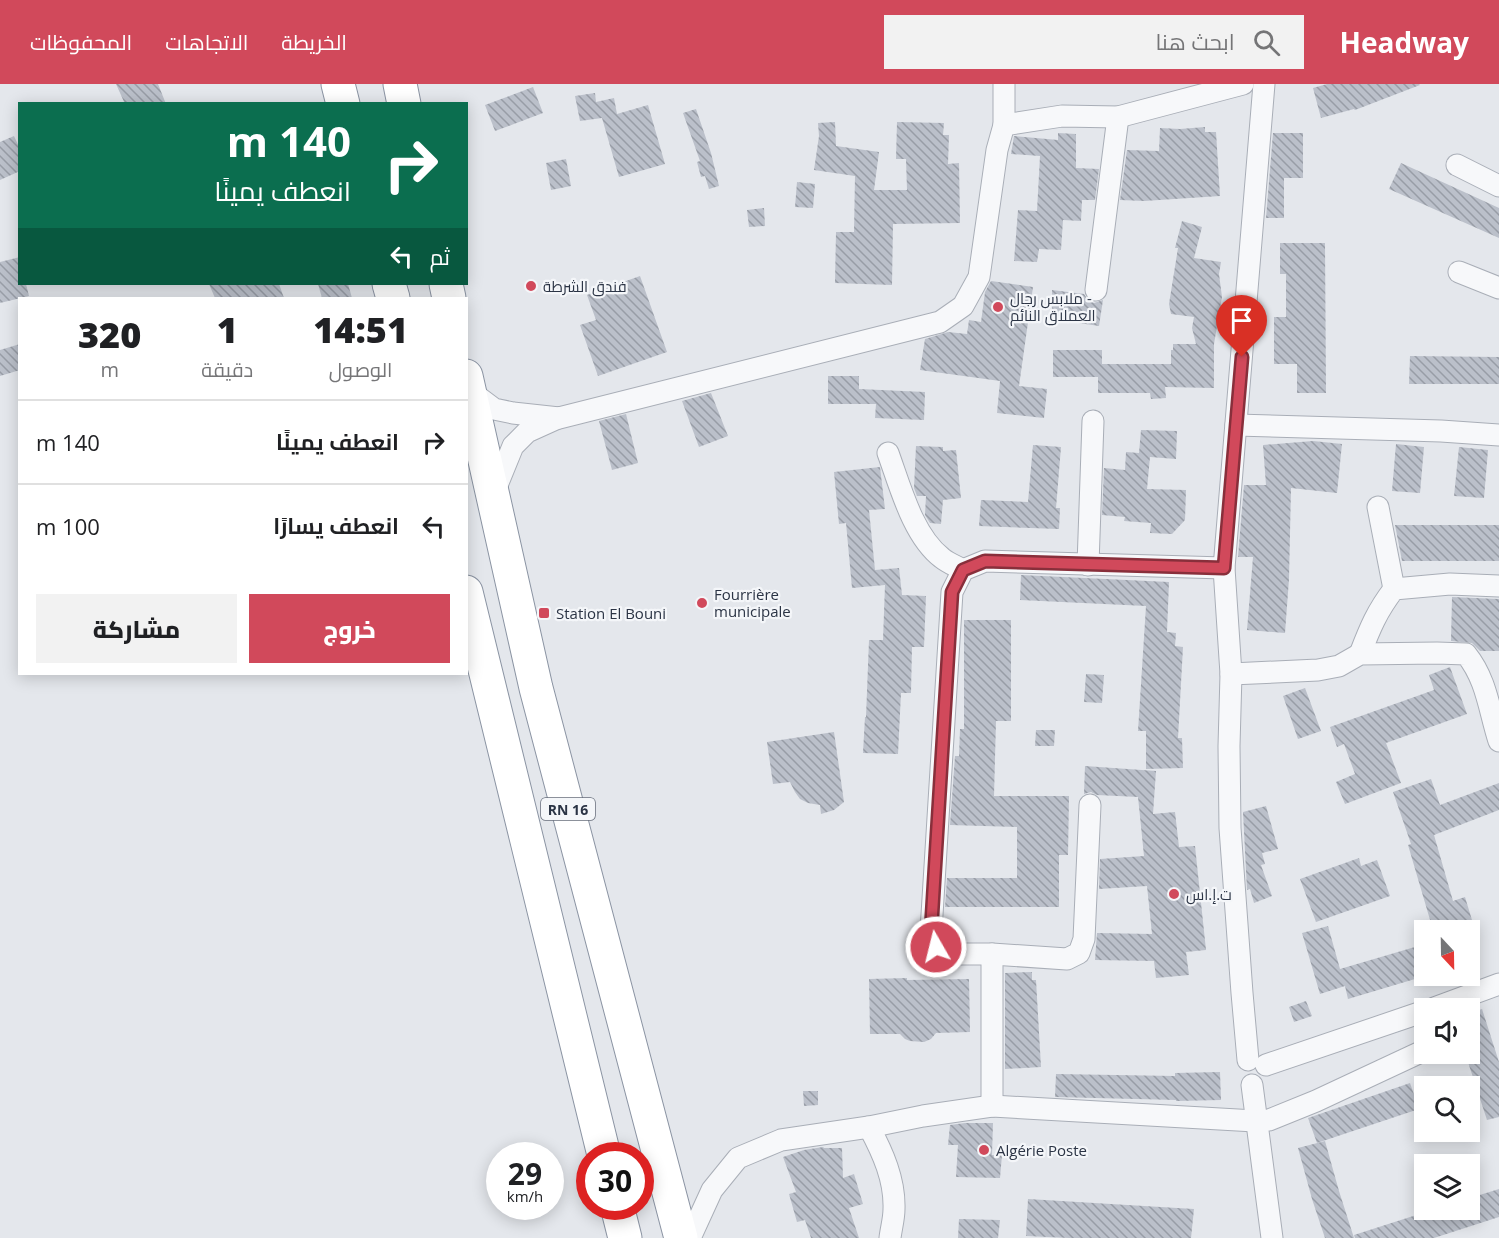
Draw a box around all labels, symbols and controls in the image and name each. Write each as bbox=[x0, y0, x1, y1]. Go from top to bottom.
search box bbox=[884, 15, 1304, 69]
text: Headway bbox=[1340, 23, 1469, 61]
text: ابحث هنا bbox=[1155, 26, 1235, 56]
icon: search bbox=[1250, 26, 1283, 59]
text: المحفوظات bbox=[30, 28, 132, 56]
text: الاتجاهات bbox=[165, 28, 248, 56]
text: الخريطة bbox=[281, 28, 347, 56]
text: 140 m bbox=[227, 112, 351, 169]
icon: right bbox=[372, 126, 450, 204]
text: انعطف يمينًا bbox=[214, 172, 351, 209]
icon: left bbox=[385, 240, 418, 273]
text: ثم bbox=[430, 241, 450, 271]
place label: فندق الشرطة bbox=[543, 276, 627, 297]
marker: فندق الشرطة bbox=[524, 279, 538, 293]
place label: ملابس رجال - العملاق النائم bbox=[1010, 288, 1096, 326]
pin bbox=[1216, 295, 1267, 357]
marker: ملابس رجال - العملاق النائم bbox=[991, 300, 1005, 314]
icon: arrive bbox=[1225, 304, 1258, 337]
text: 1 bbox=[217, 305, 238, 354]
text: 14:51 bbox=[313, 305, 408, 354]
text: 320 bbox=[78, 310, 141, 359]
text: m bbox=[100, 356, 119, 383]
text: دقيقة bbox=[201, 356, 253, 383]
text: الوصول bbox=[329, 356, 393, 383]
text: انعطف يمينًا bbox=[276, 426, 399, 456]
icon: right bbox=[417, 426, 450, 459]
text: 140 m bbox=[36, 427, 100, 457]
text: انعطف يسارًا bbox=[273, 510, 399, 540]
icon: left bbox=[417, 510, 450, 543]
text: 100 m bbox=[36, 511, 100, 541]
place label: Fourrière municipale bbox=[714, 584, 791, 621]
button: مشاركة bbox=[36, 594, 237, 663]
button: خروج bbox=[249, 594, 450, 663]
marker: Fourrière municipale bbox=[695, 596, 709, 610]
place label: Station El Bouni bbox=[556, 603, 666, 623]
marker: Station El Bouni bbox=[537, 606, 551, 620]
road number: RN 16 bbox=[541, 798, 595, 820]
place label: ت.إ.اس bbox=[1186, 884, 1232, 905]
marker: ت.إ.اس bbox=[1167, 887, 1181, 901]
position arrow bbox=[904, 915, 968, 979]
north arrow bbox=[1414, 920, 1480, 986]
map controls bbox=[1414, 920, 1480, 1220]
button: sound bbox=[1414, 998, 1480, 1064]
button: search bbox=[1414, 1076, 1480, 1142]
place label: Algérie Poste bbox=[996, 1140, 1087, 1160]
speed limit sign: 30 bbox=[576, 1142, 654, 1220]
marker: Algérie Poste bbox=[977, 1143, 991, 1157]
text: 29 bbox=[508, 1153, 542, 1194]
button: layers bbox=[1414, 1154, 1480, 1220]
text: km/h bbox=[507, 1186, 543, 1206]

